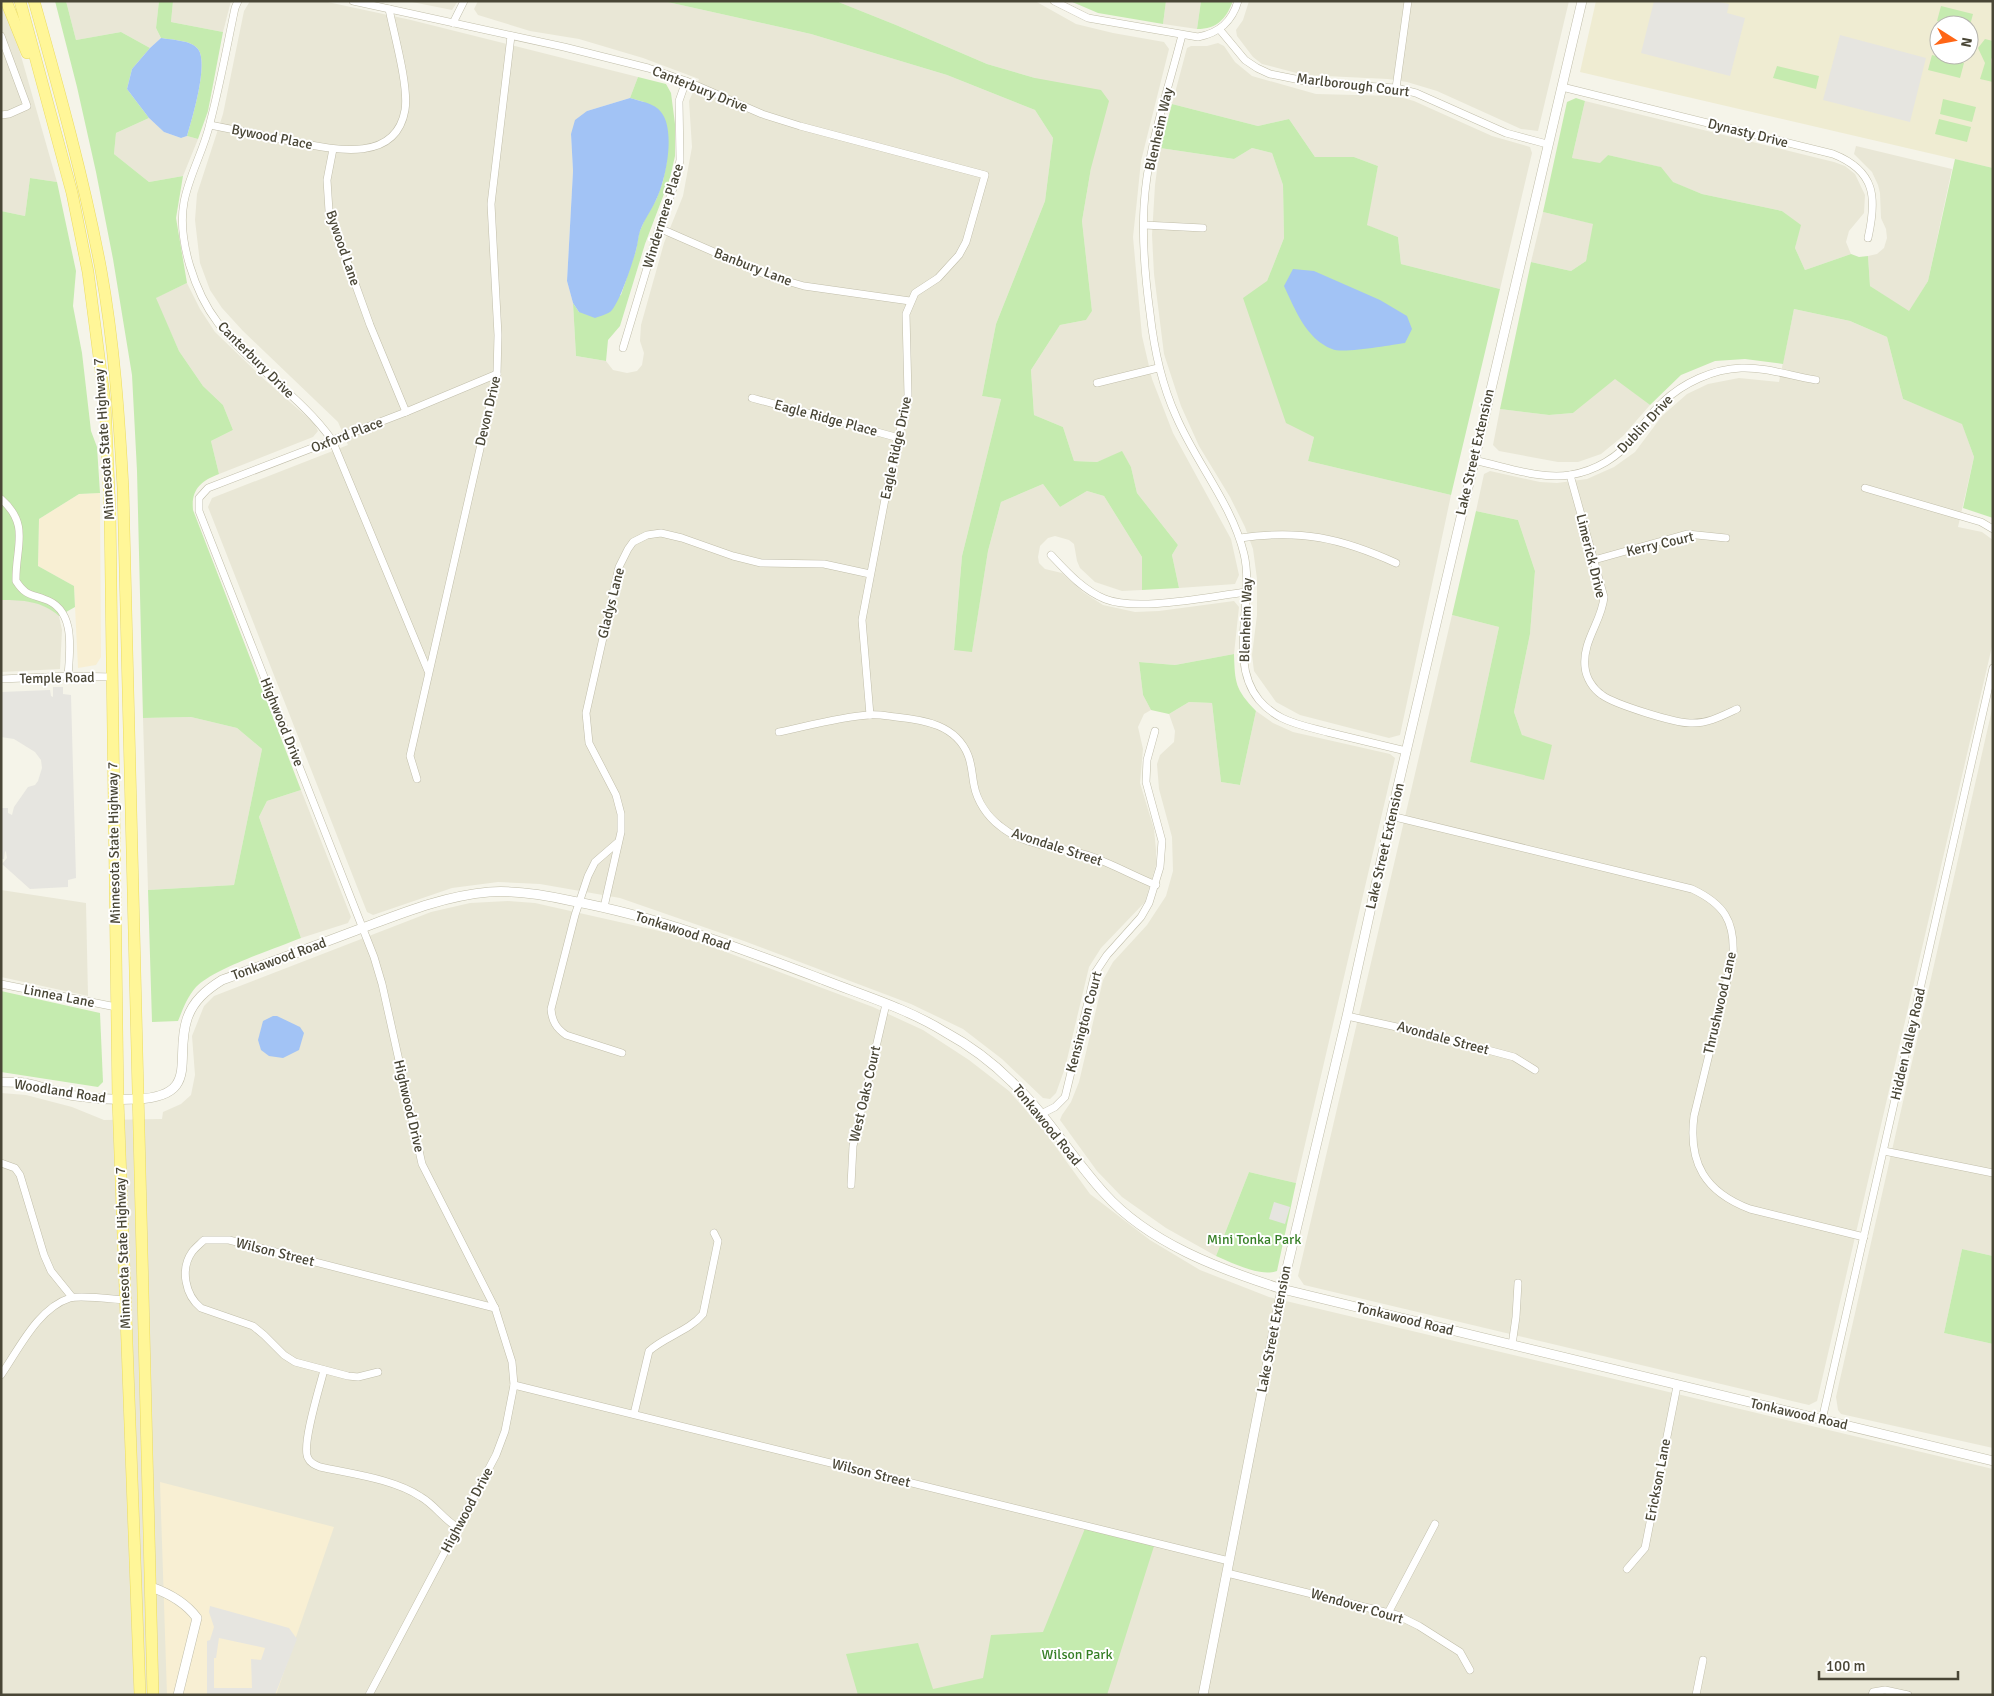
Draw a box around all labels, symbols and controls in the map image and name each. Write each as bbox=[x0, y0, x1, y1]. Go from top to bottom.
north arrow bbox=[1929, 15, 1979, 65]
text: N bbox=[1957, 36, 1976, 49]
street label: Canterbury Drive bbox=[650, 62, 750, 116]
street label: Marlborough Court bbox=[1295, 70, 1411, 100]
street label: Blenheim Way bbox=[1141, 85, 1177, 172]
street label: Dynasty Drive bbox=[1706, 115, 1790, 151]
street label: Bywood Place bbox=[230, 121, 314, 153]
street label: Windermere Place bbox=[639, 162, 687, 270]
street label: Bywood Lane bbox=[322, 208, 364, 288]
street label: Banbury Lane bbox=[712, 244, 794, 290]
street label: Canterbury Drive bbox=[214, 318, 298, 402]
street label: Minnesota State Highway 7 bbox=[90, 357, 118, 521]
street label: Devon Drive bbox=[472, 374, 504, 448]
street label: Lake Street Extension bbox=[1452, 387, 1498, 517]
street label: Dublin Drive bbox=[1614, 391, 1676, 457]
street label: Eagle Ridge Drive bbox=[877, 395, 915, 501]
street label: Eagle Ridge Place bbox=[773, 396, 879, 440]
street label: Oxford Place bbox=[309, 414, 385, 456]
street label: Limerick Drive bbox=[1572, 512, 1610, 600]
street label: Kerry Court bbox=[1624, 528, 1696, 560]
street label: Gladys Lane bbox=[594, 566, 628, 640]
street label: Blenheim Way bbox=[1236, 577, 1256, 663]
street label: Temple Road bbox=[19, 669, 95, 687]
street label: Highwood Drive bbox=[256, 675, 308, 769]
street label: Minnesota State Highway 7 bbox=[104, 762, 124, 924]
street label: Lake Street Extension bbox=[1362, 781, 1408, 911]
street label: Avondale Street bbox=[1009, 824, 1105, 870]
street label: Tonkawood Road bbox=[633, 908, 733, 954]
street label: Tonkawood Road bbox=[229, 934, 329, 984]
street label: Thrushwood Lane bbox=[1700, 950, 1740, 1056]
street label: Kensington Court bbox=[1062, 969, 1106, 1074]
street label: Linnea Lane bbox=[22, 981, 96, 1011]
street label: Hidden Valley Road bbox=[1887, 986, 1929, 1102]
street label: Avondale Street bbox=[1395, 1018, 1491, 1058]
street label: West Oaks Court bbox=[846, 1044, 884, 1144]
street label: Highwood Drive bbox=[390, 1058, 428, 1154]
street label: Woodland Road bbox=[13, 1075, 107, 1107]
street label: Tonkawood Road bbox=[1009, 1081, 1085, 1169]
street label: Minnesota State Highway 7 bbox=[112, 1167, 134, 1329]
park label: Mini Tonka Park bbox=[1207, 1231, 1301, 1248]
street label: Wilson Street bbox=[234, 1234, 316, 1270]
street label: Lake Street Extension bbox=[1253, 1264, 1295, 1394]
street label: Tonkawood Road bbox=[1355, 1299, 1455, 1339]
street label: Tonkawood Road bbox=[1749, 1395, 1849, 1433]
street label: Erickson Lane bbox=[1642, 1437, 1674, 1523]
street label: Wilson Street bbox=[830, 1455, 912, 1491]
street label: Highwood Drive bbox=[437, 1464, 497, 1556]
street label: Wendover Court bbox=[1309, 1585, 1405, 1627]
park label: Wilson Park bbox=[1042, 1646, 1112, 1663]
scale bar bbox=[1819, 1648, 1958, 1680]
text: 100 m bbox=[1826, 1657, 1866, 1675]

